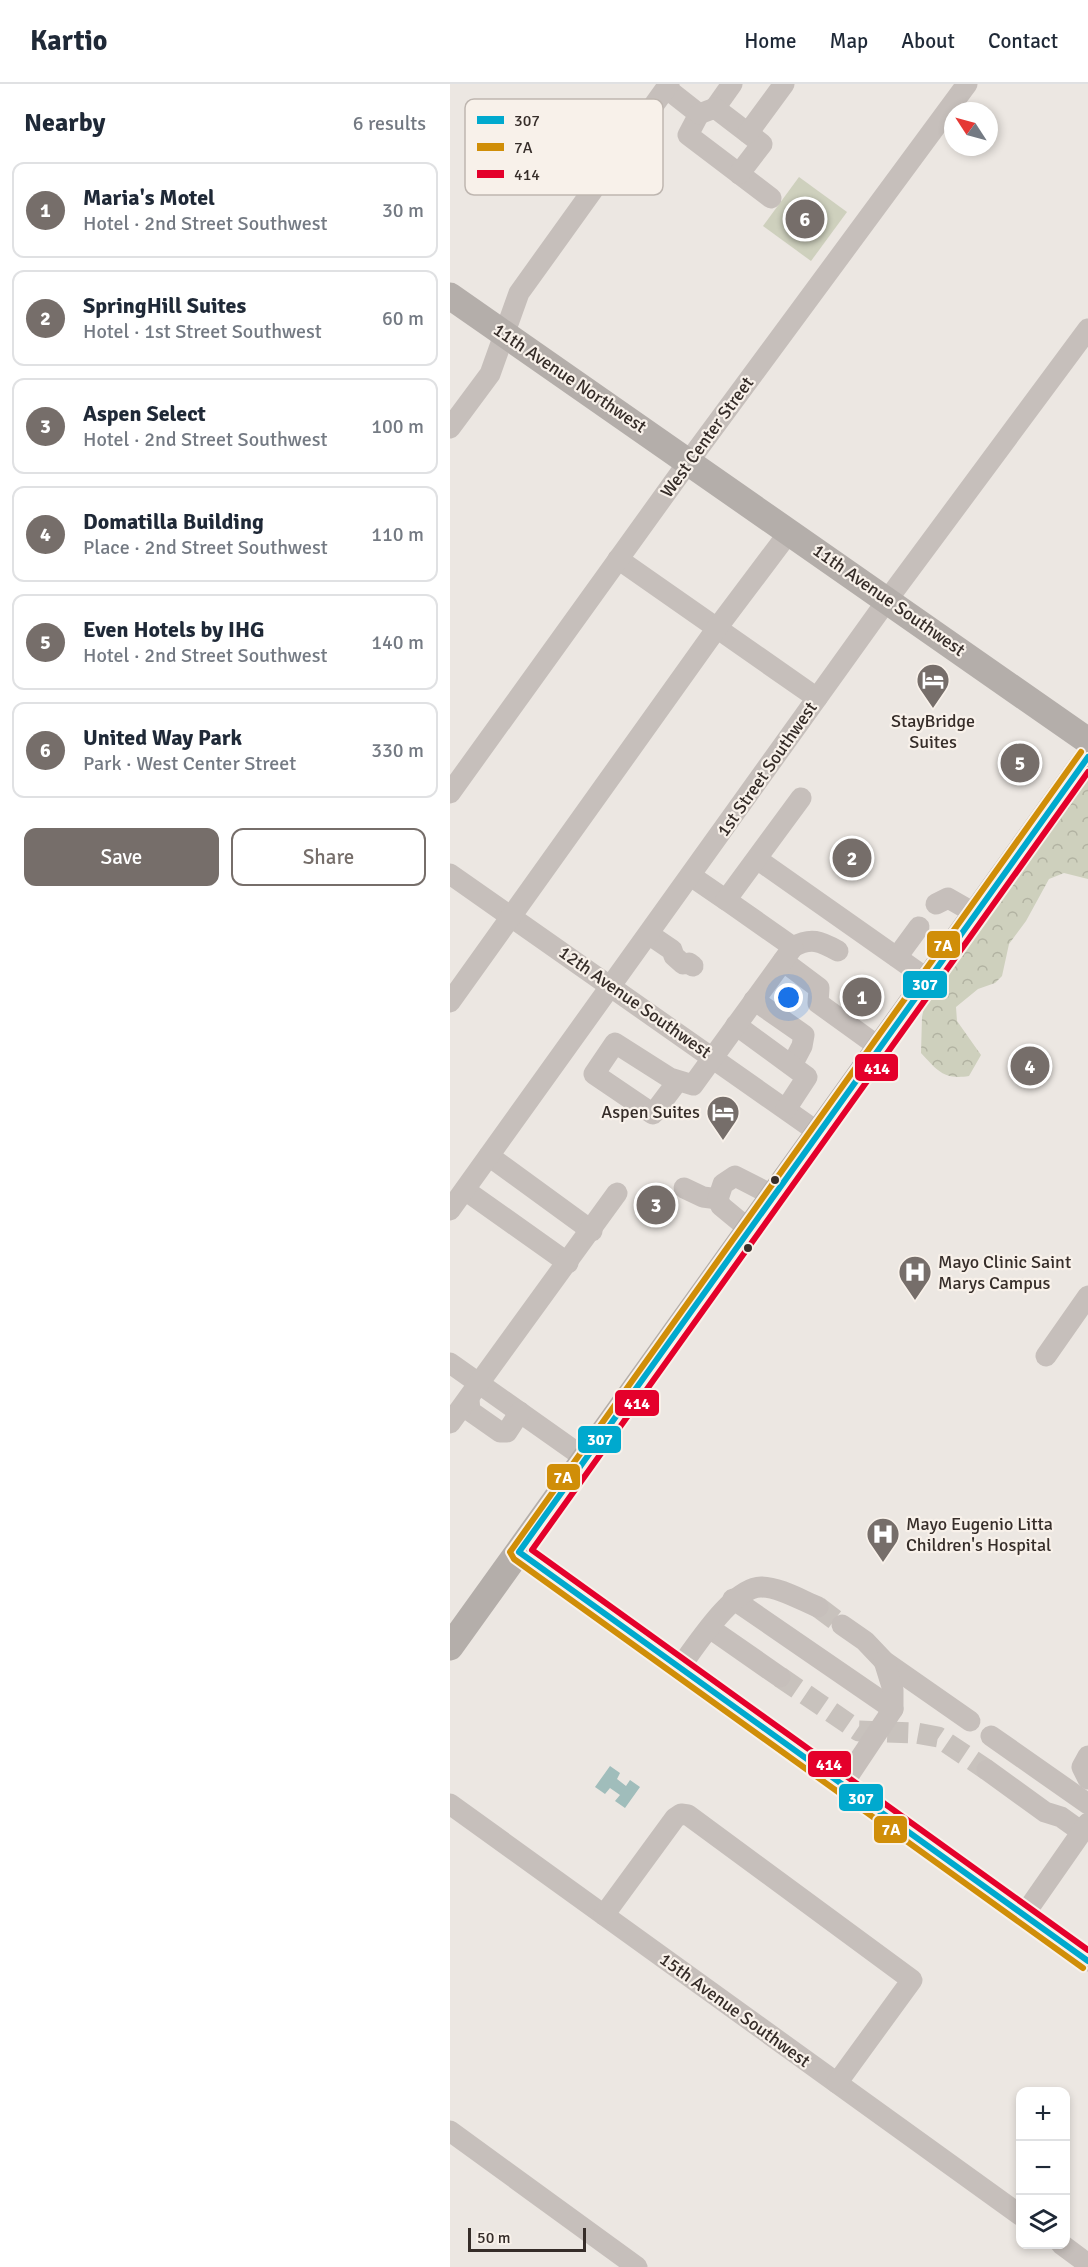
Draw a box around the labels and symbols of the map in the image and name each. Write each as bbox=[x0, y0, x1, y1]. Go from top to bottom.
legend bbox=[465, 99, 663, 195]
north arrow bbox=[944, 102, 998, 156]
text: 307 bbox=[514, 111, 540, 131]
text: 7A bbox=[514, 138, 533, 158]
text: 414 bbox=[514, 165, 540, 185]
pin: 6 bbox=[786, 196, 824, 242]
street label: 11th Avenue Northwest bbox=[489, 319, 651, 437]
street label: West Center Street bbox=[656, 372, 758, 502]
street label: 11th Avenue Southwest bbox=[809, 539, 969, 661]
hotel icon: StayBridge Suites bbox=[915, 662, 951, 709]
street label: 1st Street Southwest bbox=[712, 697, 822, 841]
place label: StayBridge Suites bbox=[891, 710, 975, 753]
pin: 5 bbox=[1000, 740, 1040, 786]
pin: 2 bbox=[832, 836, 872, 880]
line badge: 7A bbox=[926, 930, 961, 959]
text: 7A bbox=[934, 936, 953, 956]
street label: 12th Avenue Southwest bbox=[555, 941, 715, 1063]
line badge: 307 bbox=[902, 970, 948, 999]
pin: 1 bbox=[842, 974, 882, 1020]
text: 307 bbox=[912, 975, 938, 995]
your location bbox=[774, 983, 803, 1012]
pin: 4 bbox=[1010, 1044, 1050, 1088]
line badge: 414 bbox=[854, 1053, 899, 1082]
text: 414 bbox=[864, 1059, 890, 1079]
hotel icon: Aspen Suites bbox=[705, 1094, 741, 1141]
place label: Aspen Suites bbox=[601, 1101, 700, 1123]
unlabelled marker bbox=[769, 1174, 781, 1186]
pin: 3 bbox=[636, 1182, 676, 1228]
unlabelled marker bbox=[742, 1242, 754, 1254]
place label: Mayo Clinic Saint Marys Campus bbox=[938, 1251, 1071, 1294]
hospital icon: Mayo Clinic Saint Marys Campus bbox=[897, 1254, 933, 1301]
line badge: 414 bbox=[614, 1389, 660, 1417]
text: 414 bbox=[624, 1394, 650, 1414]
line badge: 307 bbox=[577, 1425, 622, 1454]
text: 307 bbox=[587, 1430, 613, 1450]
line badge: 7A bbox=[546, 1463, 581, 1491]
text: 7A bbox=[554, 1468, 573, 1488]
place label: Mayo Eugenio Litta Children's Hospital bbox=[906, 1513, 1053, 1556]
hospital icon: Mayo Eugenio Litta Children's Hospital bbox=[865, 1516, 901, 1563]
line badge: 414 bbox=[807, 1750, 852, 1778]
text: 414 bbox=[816, 1755, 842, 1775]
line badge: 307 bbox=[838, 1783, 884, 1812]
text: 307 bbox=[848, 1789, 874, 1809]
line badge: 7A bbox=[873, 1815, 908, 1844]
text: 7A bbox=[882, 1820, 901, 1840]
street label: 15th Avenue Southwest bbox=[655, 1948, 815, 2072]
scale bar bbox=[468, 2225, 586, 2252]

